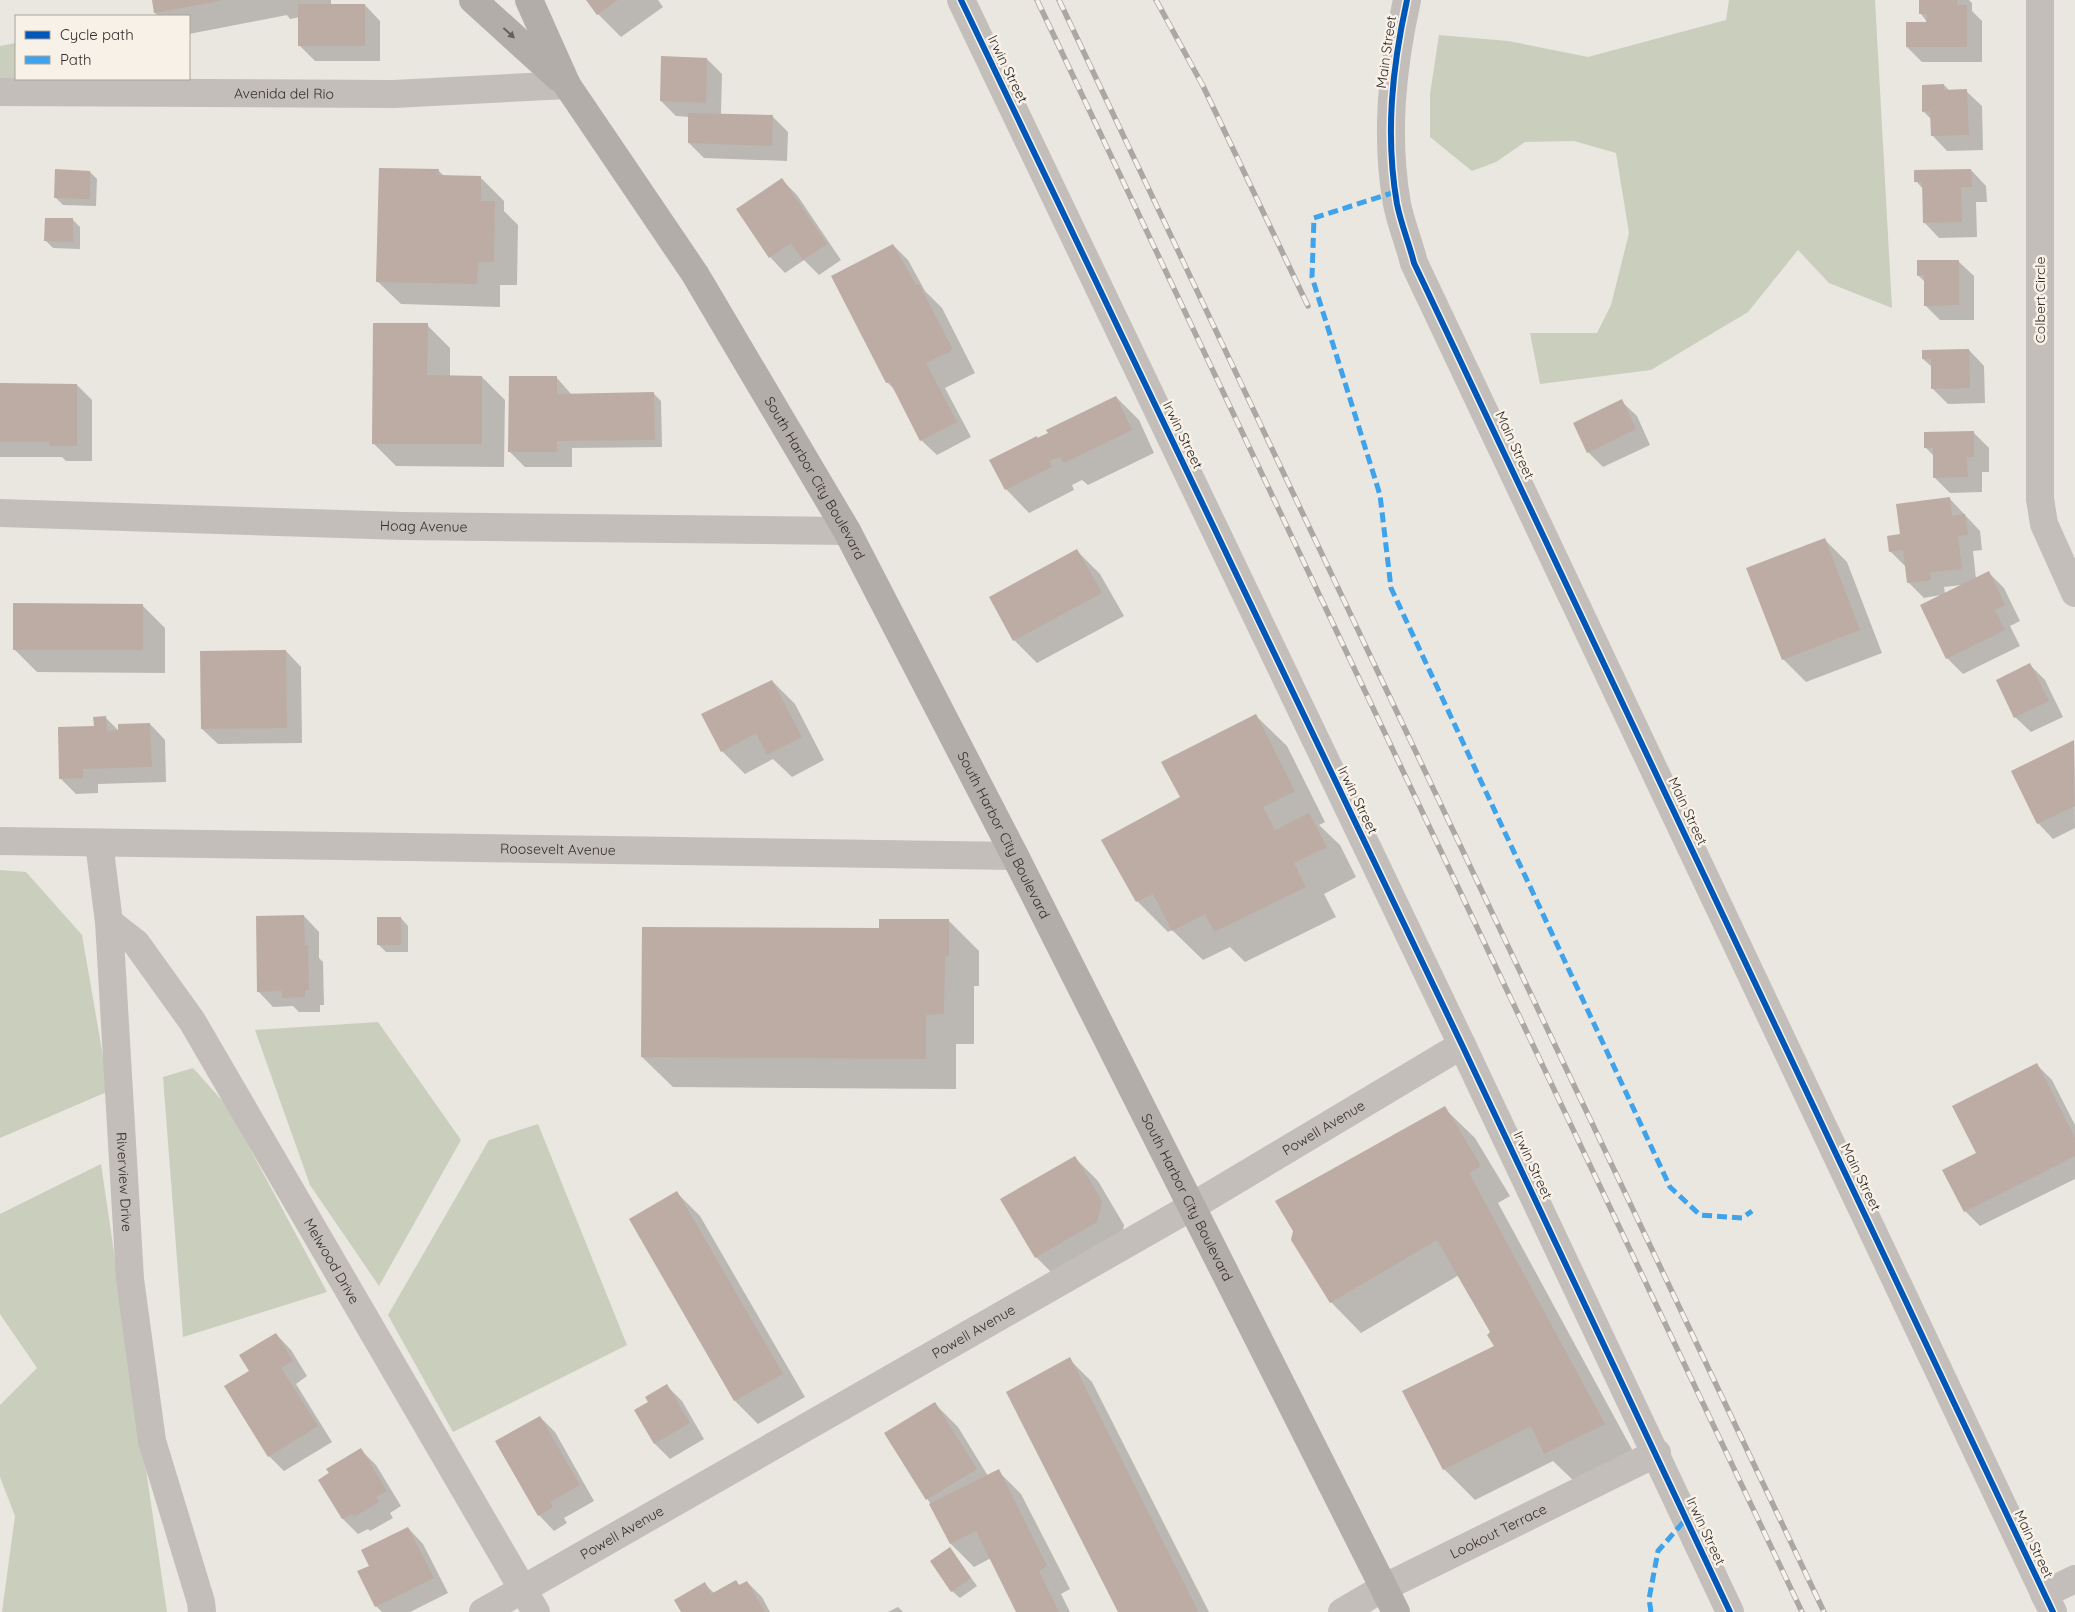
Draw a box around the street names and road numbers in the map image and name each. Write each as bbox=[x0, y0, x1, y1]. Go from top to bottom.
street label: Main Street bbox=[1372, 14, 1400, 90]
street label: Irwin Street bbox=[984, 32, 1032, 106]
street label: Avenida del Rio bbox=[234, 84, 334, 103]
street label: Colbert Circle bbox=[2031, 257, 2049, 343]
street label: South Harbor City Boulevard bbox=[760, 393, 869, 563]
street label: Irwin Street bbox=[1159, 398, 1207, 472]
street label: Main Street bbox=[1491, 408, 1539, 482]
street label: Hoag Avenue bbox=[380, 516, 468, 536]
street label: South Harbor City Boulevard bbox=[953, 748, 1054, 922]
street label: Irwin Street bbox=[1334, 763, 1382, 837]
street label: Main Street bbox=[1664, 774, 1712, 848]
street label: Roosevelt Avenue bbox=[500, 839, 616, 859]
street label: Powell Avenue bbox=[1279, 1096, 1368, 1159]
street label: South Harbor City Boulevard bbox=[1137, 1110, 1237, 1284]
street label: Irwin Street bbox=[1509, 1128, 1557, 1202]
street label: Riverview Drive bbox=[112, 1131, 136, 1233]
street label: Main Street bbox=[1837, 1140, 1885, 1214]
street label: Melwood Drive bbox=[300, 1215, 364, 1307]
street label: Powell Avenue bbox=[928, 1300, 1018, 1362]
street label: Irwin Street bbox=[1682, 1494, 1730, 1568]
street label: Lookout Terrace bbox=[1447, 1500, 1550, 1563]
street label: Powell Avenue bbox=[577, 1502, 667, 1564]
street label: Main Street bbox=[2010, 1507, 2058, 1581]

